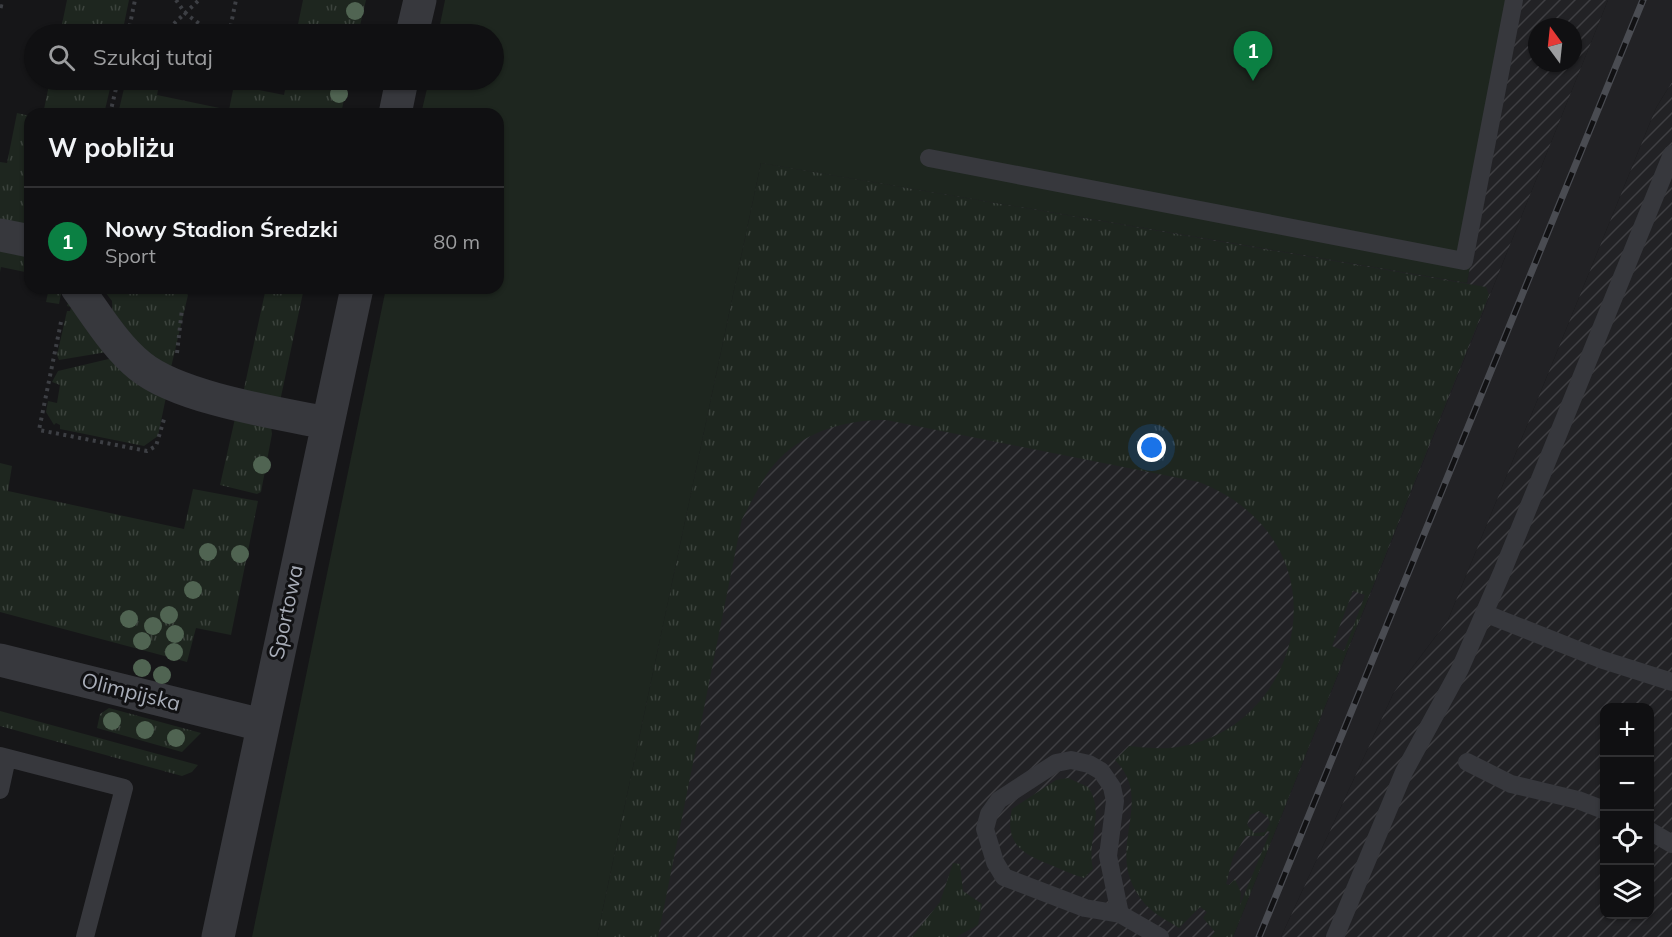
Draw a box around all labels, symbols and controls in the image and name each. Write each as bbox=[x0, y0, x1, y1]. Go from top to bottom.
north arrow bbox=[1528, 18, 1582, 72]
search box bbox=[24, 24, 504, 90]
pin: 1 bbox=[1234, 32, 1272, 81]
icon: search bbox=[45, 41, 78, 74]
text: Szukaj tutaj bbox=[93, 43, 213, 71]
text: W pobliżu bbox=[48, 131, 175, 164]
text: Nowy Stadion Średzki bbox=[105, 215, 338, 243]
text: 1 bbox=[62, 229, 74, 254]
text: 80 m bbox=[433, 229, 480, 254]
text: Sport bbox=[105, 243, 156, 268]
your location bbox=[1137, 433, 1166, 462]
street label: Sportowa bbox=[262, 562, 308, 661]
street label: Olimpijska bbox=[79, 666, 183, 716]
map controls bbox=[1600, 703, 1654, 919]
button: + bbox=[1600, 703, 1654, 757]
button: − bbox=[1600, 757, 1654, 811]
button: locate bbox=[1600, 811, 1654, 865]
button: layers bbox=[1600, 865, 1654, 919]

